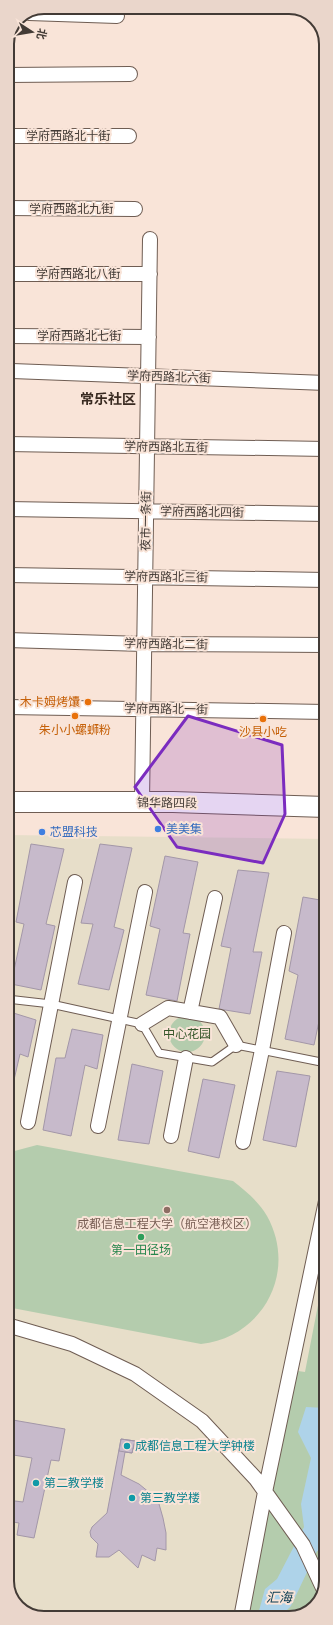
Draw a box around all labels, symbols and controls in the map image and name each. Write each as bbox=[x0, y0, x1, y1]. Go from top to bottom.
north arrow bbox=[12, 12, 52, 52]
text: 北 bbox=[34, 27, 49, 41]
street label: 学府西路北十街 bbox=[26, 129, 110, 143]
street label: 学府西路北九街 bbox=[29, 202, 113, 216]
street label: 学府西路北八街 bbox=[36, 267, 120, 281]
street label: 学府西路北七街 bbox=[37, 329, 121, 343]
street label: 学府西路北六街 bbox=[127, 369, 211, 385]
district label: 常乐社区 bbox=[80, 391, 136, 407]
street label: 学府西路北五街 bbox=[124, 439, 208, 455]
street label: 夜市一条街 bbox=[138, 491, 154, 551]
street label: 学府西路北四街 bbox=[160, 504, 244, 520]
street label: 学府西路北三街 bbox=[124, 569, 208, 585]
street label: 学府西路北二街 bbox=[124, 636, 208, 652]
place label: 木卡姆烤馕 bbox=[20, 695, 80, 709]
marker: 木卡姆烤馕 bbox=[83, 697, 93, 707]
street label: 学府西路北一街 bbox=[124, 701, 208, 717]
marker: 朱小小螺蛳粉 bbox=[70, 711, 80, 721]
marker: 沙县小吃 bbox=[258, 714, 268, 724]
place label: 朱小小螺蛳粉 bbox=[39, 723, 111, 737]
place label: 沙县小吃 bbox=[239, 725, 287, 739]
street label: 锦华路四段 bbox=[137, 795, 197, 811]
place label: 美美集 bbox=[166, 822, 202, 836]
marker: 美美集 bbox=[153, 824, 163, 834]
place label: 芯盟科技 bbox=[50, 825, 98, 839]
marker: 芯盟科技 bbox=[37, 827, 47, 837]
park label: 中心花园 bbox=[163, 1027, 211, 1041]
marker: 成都信息工程大学（航空港校区） bbox=[162, 1205, 172, 1215]
place label: 成都信息工程大学（航空港校区） bbox=[77, 1217, 257, 1231]
marker: 第一田径场 bbox=[136, 1232, 146, 1242]
place label: 第一田径场 bbox=[111, 1243, 171, 1257]
place label: 成都信息工程大学钟楼 bbox=[135, 1439, 255, 1453]
marker: 成都信息工程大学钟楼 bbox=[122, 1441, 132, 1451]
place label: 第二教学楼 bbox=[44, 1476, 104, 1490]
marker: 第二教学楼 bbox=[31, 1478, 41, 1488]
place label: 第三教学楼 bbox=[140, 1491, 200, 1505]
marker: 第三教学楼 bbox=[127, 1493, 137, 1503]
water label: 汇海 bbox=[266, 1590, 294, 1605]

